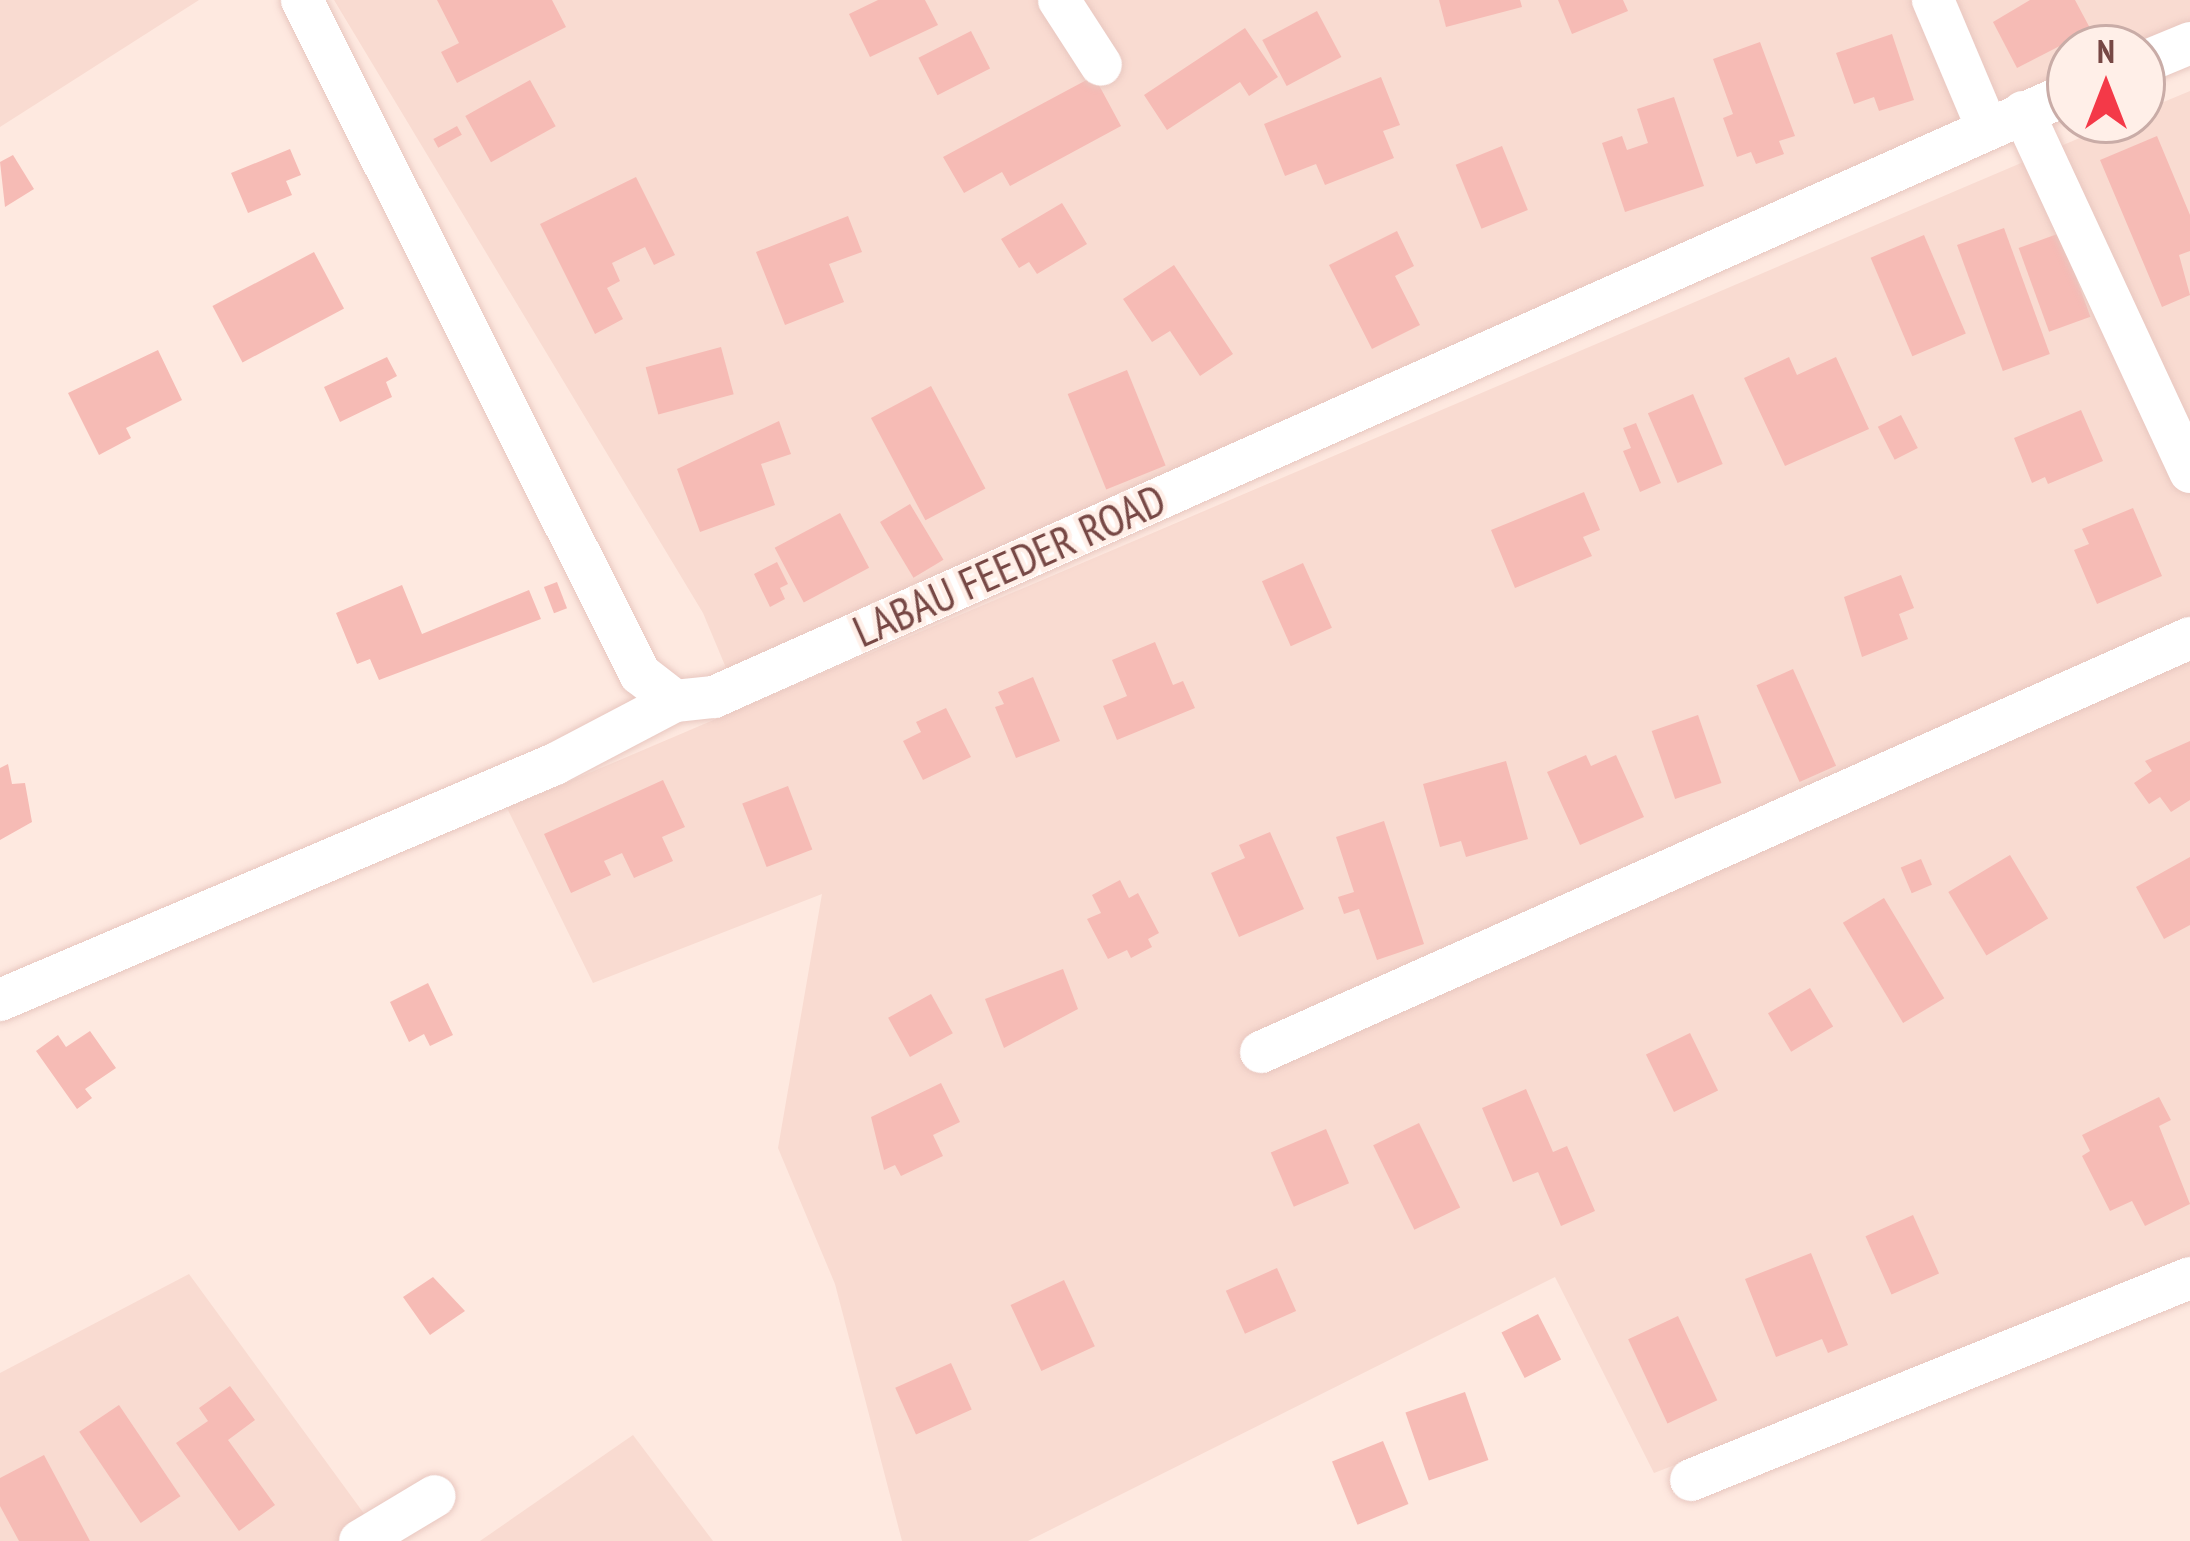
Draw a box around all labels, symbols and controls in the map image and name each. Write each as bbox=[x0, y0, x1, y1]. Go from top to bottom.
north arrow bbox=[2046, 24, 2166, 144]
text: N bbox=[2097, 29, 2115, 72]
street label: LABAU FEEDER ROAD bbox=[845, 472, 1173, 658]

